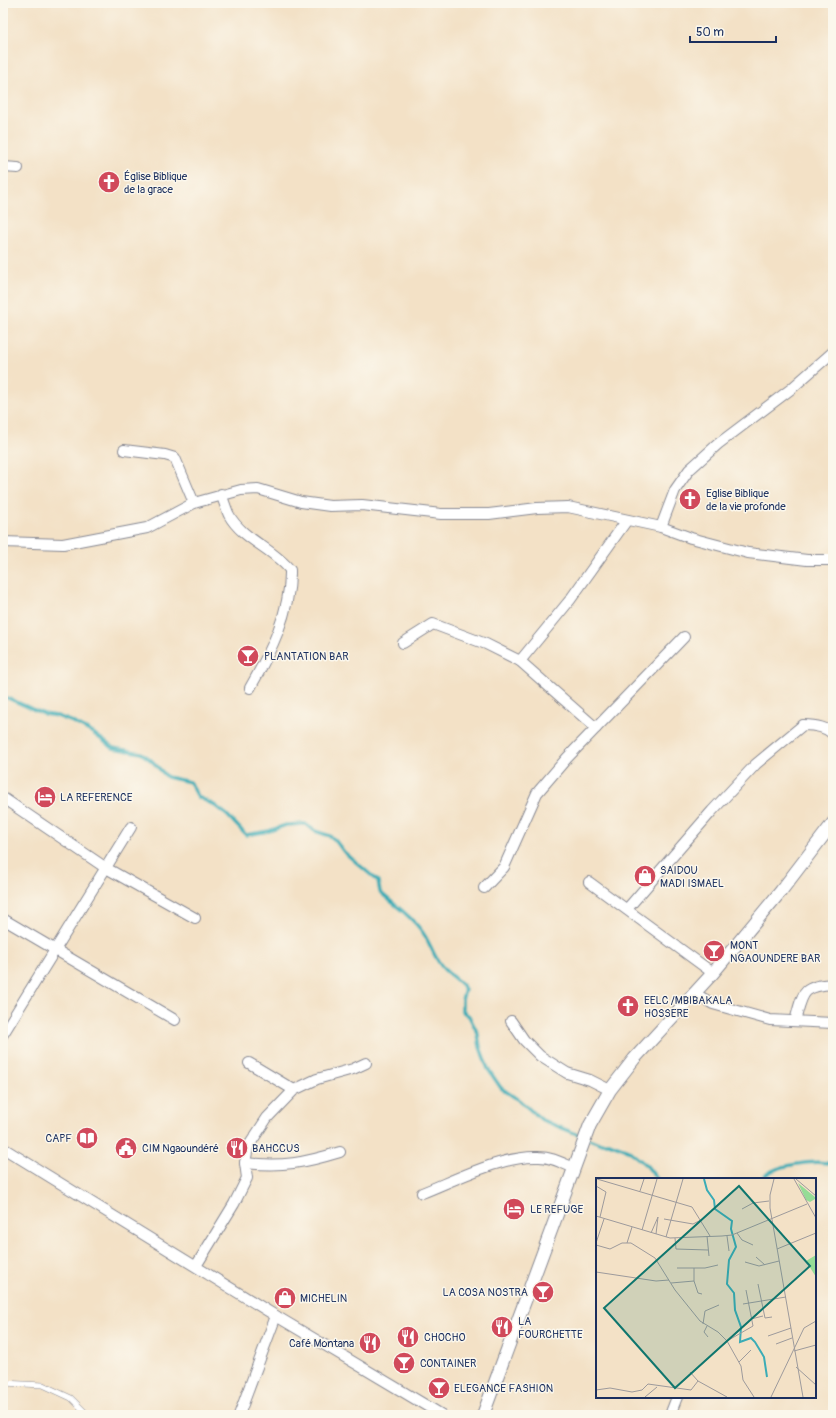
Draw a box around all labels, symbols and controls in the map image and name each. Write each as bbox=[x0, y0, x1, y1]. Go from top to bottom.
scale bar bbox=[690, 18, 776, 44]
text: 50 m bbox=[696, 25, 724, 40]
church icon: Église Biblique de la grace bbox=[96, 169, 122, 195]
place label: Église Biblique de la grace bbox=[124, 170, 188, 196]
church icon: Eglise Biblique de la vie profonde bbox=[677, 486, 703, 512]
place label: Eglise Biblique de la vie profonde bbox=[706, 487, 786, 513]
bar icon: PLANTATION BAR bbox=[235, 643, 261, 669]
place label: PLANTATION BAR bbox=[264, 650, 349, 663]
hotel icon: LA REFERENCE bbox=[32, 784, 58, 810]
place label: LA REFERENCE bbox=[60, 791, 133, 804]
shop icon: SAIDOU MADI ISMAEL bbox=[632, 863, 658, 889]
place label: SAIDOU MADI ISMAEL bbox=[660, 864, 724, 890]
bar icon: MONT NGAOUNDERE BAR bbox=[701, 938, 727, 964]
place label: MONT NGAOUNDERE BAR bbox=[730, 939, 820, 965]
church icon: EELC /MBIBAKALA HOSSERE bbox=[615, 993, 641, 1019]
place label: EELC /MBIBAKALA HOSSERE bbox=[644, 994, 733, 1020]
library icon: CAPF bbox=[74, 1125, 100, 1151]
place label: CAPF bbox=[45, 1132, 72, 1145]
public building icon: CIM Ngaoundéré bbox=[113, 1135, 139, 1161]
restaurant icon: BAHCCUS bbox=[224, 1135, 250, 1161]
place label: CIM Ngaoundéré bbox=[142, 1142, 219, 1155]
place label: BAHCCUS bbox=[252, 1142, 300, 1155]
inset map bbox=[596, 1178, 816, 1398]
hotel icon: LE REFUGE bbox=[501, 1196, 527, 1222]
place label: LE REFUGE bbox=[530, 1203, 584, 1216]
bar icon: LA COSA NOSTRA bbox=[530, 1279, 556, 1305]
shop icon: MICHELIN bbox=[272, 1285, 298, 1311]
place label: LA COSA NOSTRA bbox=[443, 1286, 528, 1299]
place label: MICHELIN bbox=[300, 1292, 347, 1305]
restaurant icon: LA FOURCHETTE bbox=[489, 1314, 515, 1340]
place label: LA FOURCHETTE bbox=[518, 1315, 583, 1341]
restaurant icon: CHOCHO bbox=[395, 1324, 421, 1350]
restaurant icon: Café Montana bbox=[357, 1330, 383, 1356]
place label: CHOCHO bbox=[424, 1331, 465, 1344]
place label: Café Montana bbox=[289, 1337, 354, 1350]
bar icon: CONTAINER bbox=[391, 1350, 417, 1376]
place label: CONTAINER bbox=[420, 1357, 476, 1370]
bar icon: ELEGANCE FASHION bbox=[426, 1375, 452, 1401]
place label: ELEGANCE FASHION bbox=[454, 1382, 553, 1395]

